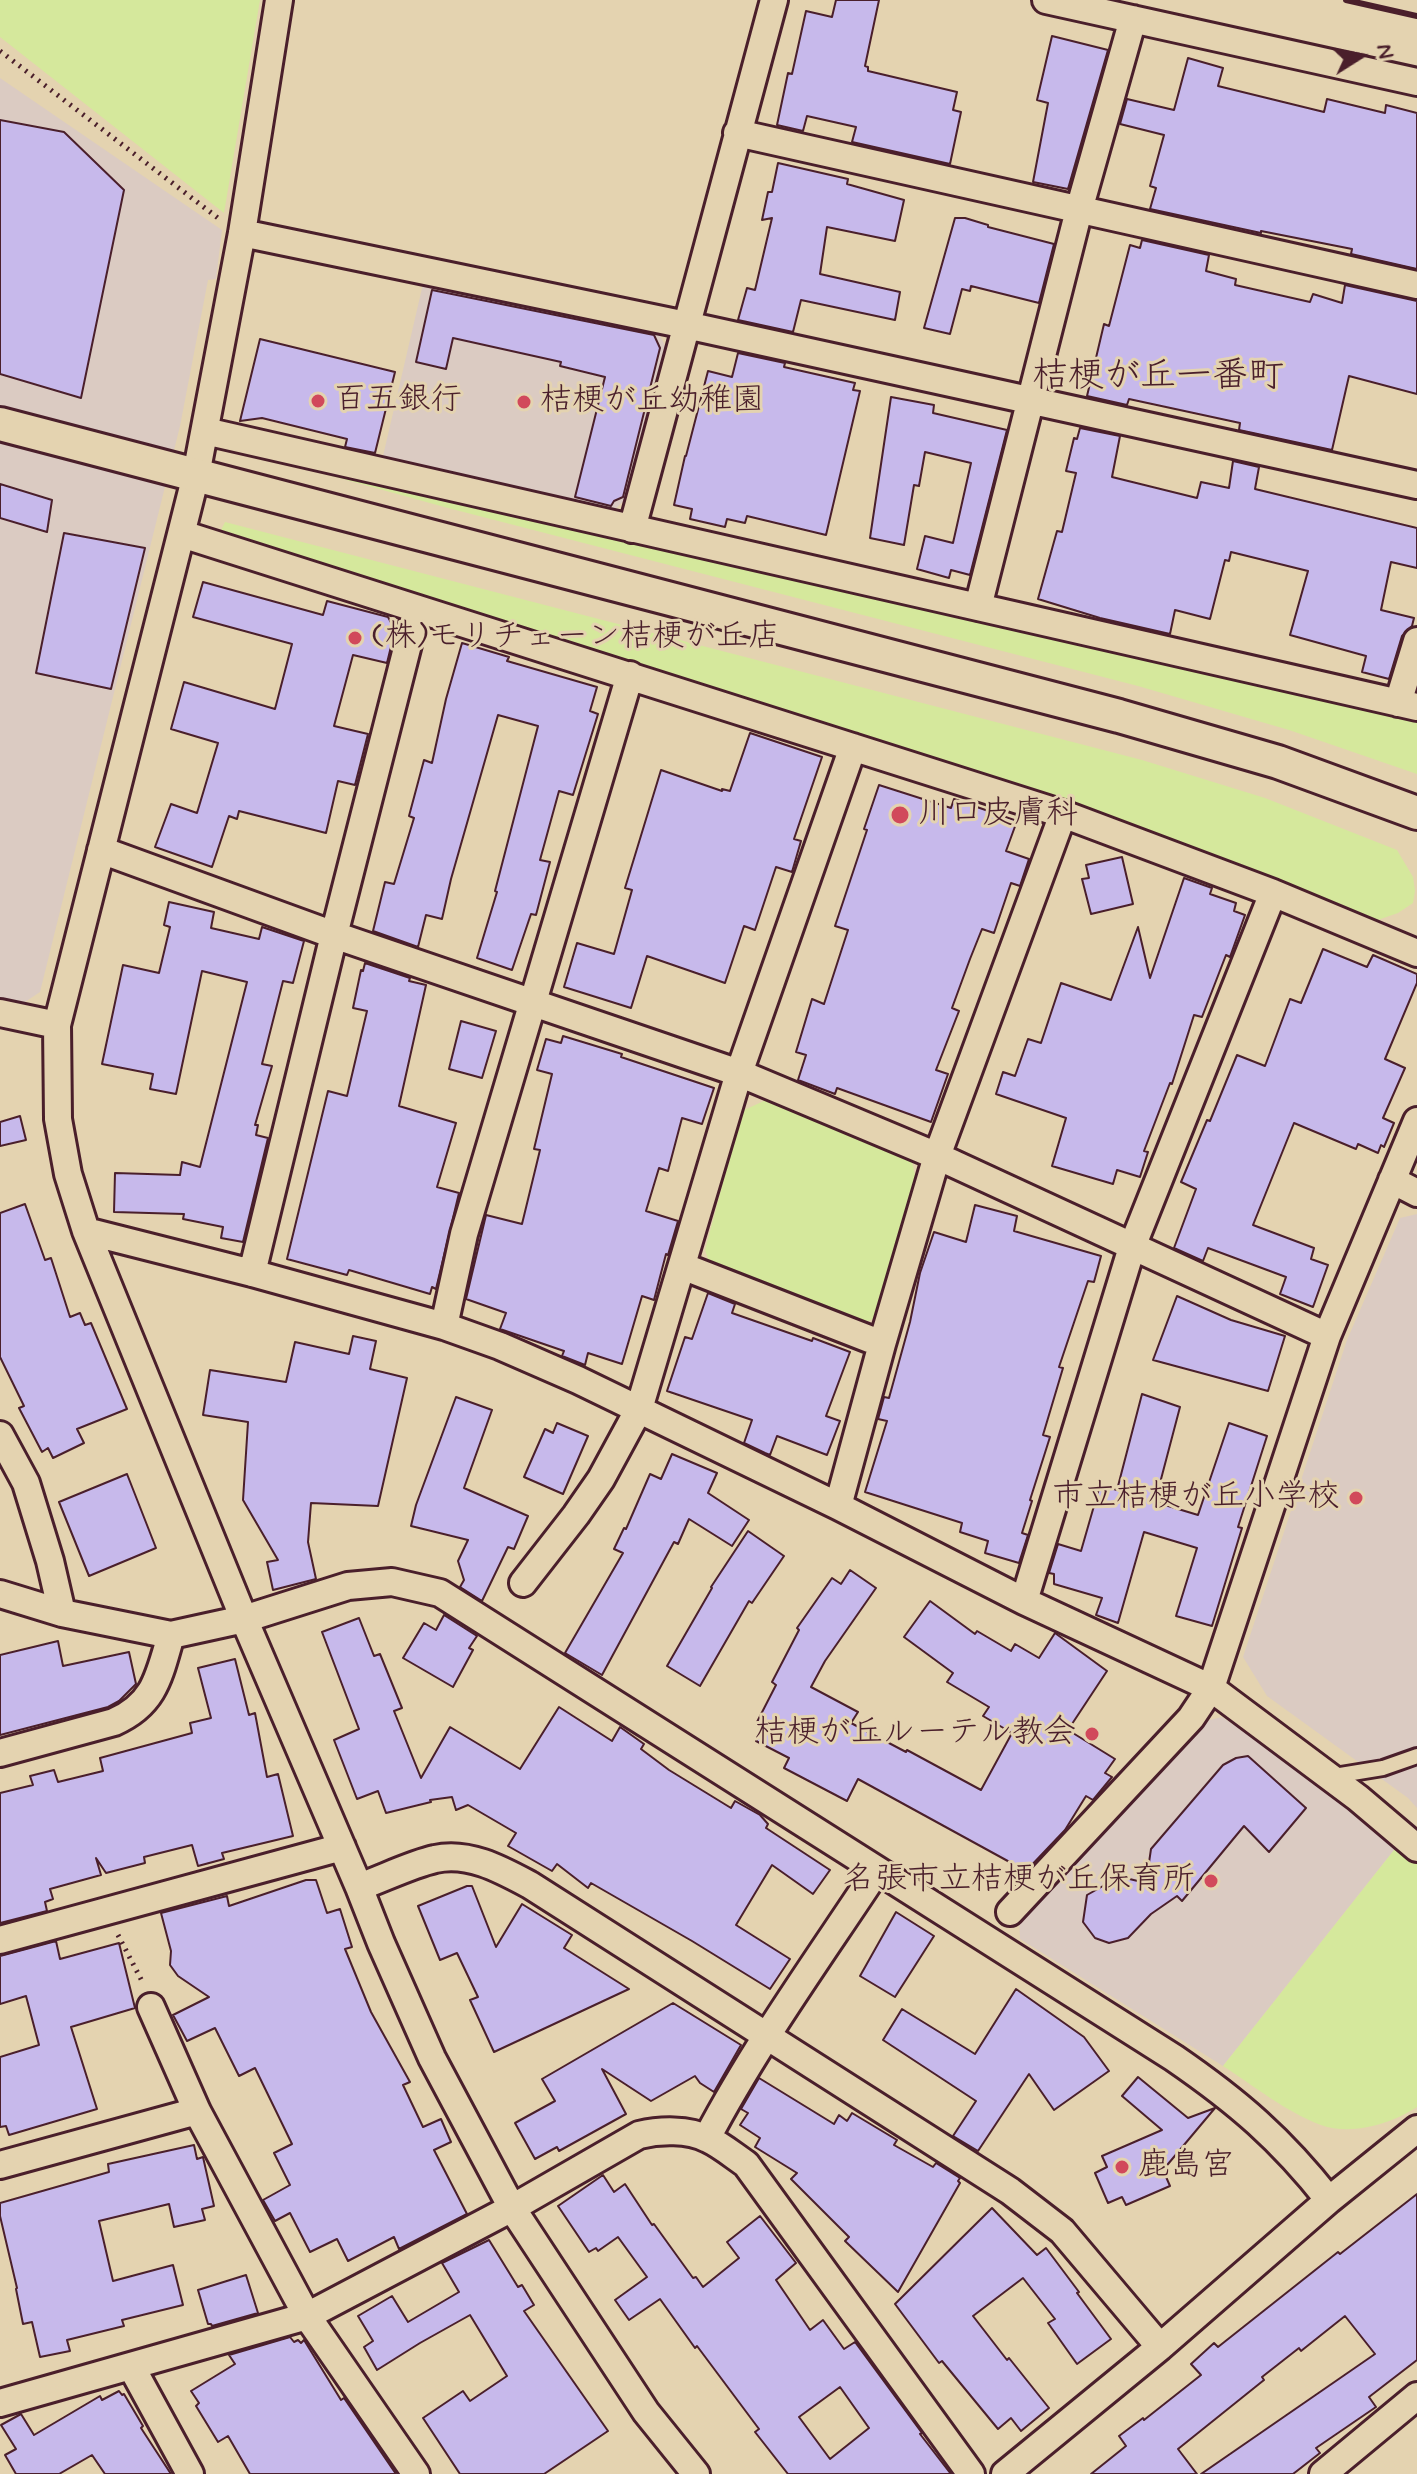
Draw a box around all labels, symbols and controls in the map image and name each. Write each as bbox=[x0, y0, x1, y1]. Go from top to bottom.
north arrow bbox=[1321, 16, 1401, 96]
text: N bbox=[1369, 42, 1400, 61]
district label: 桔梗が丘一番町 bbox=[1032, 356, 1284, 400]
place label: 百五銀行 bbox=[334, 382, 462, 420]
place label: 桔梗が丘幼稚園 bbox=[540, 383, 764, 421]
marker: 百五銀行 bbox=[309, 392, 327, 410]
marker: 桔梗が丘幼稚園 bbox=[515, 393, 533, 411]
place label: (株)モリチェーン桔梗が丘店 bbox=[371, 619, 780, 657]
marker: (株)モリチェーン桔梗が丘店 bbox=[346, 629, 364, 647]
place label: 川口皮膚科 bbox=[918, 796, 1078, 834]
marker: 川口皮膚科 bbox=[889, 804, 911, 826]
place label: 市立桔梗が丘小学校 bbox=[1052, 1479, 1340, 1517]
marker: 市立桔梗が丘小学校 bbox=[1347, 1489, 1365, 1507]
place label: 桔梗が丘ルーテル教会 bbox=[755, 1715, 1076, 1753]
marker: 桔梗が丘ルーテル教会 bbox=[1083, 1725, 1101, 1743]
place label: 名張市立桔梗が丘保育所 bbox=[843, 1862, 1195, 1900]
marker: 名張市立桔梗が丘保育所 bbox=[1202, 1872, 1220, 1890]
place label: 鹿島宮 bbox=[1138, 2148, 1234, 2186]
marker: 鹿島宮 bbox=[1113, 2158, 1131, 2176]

